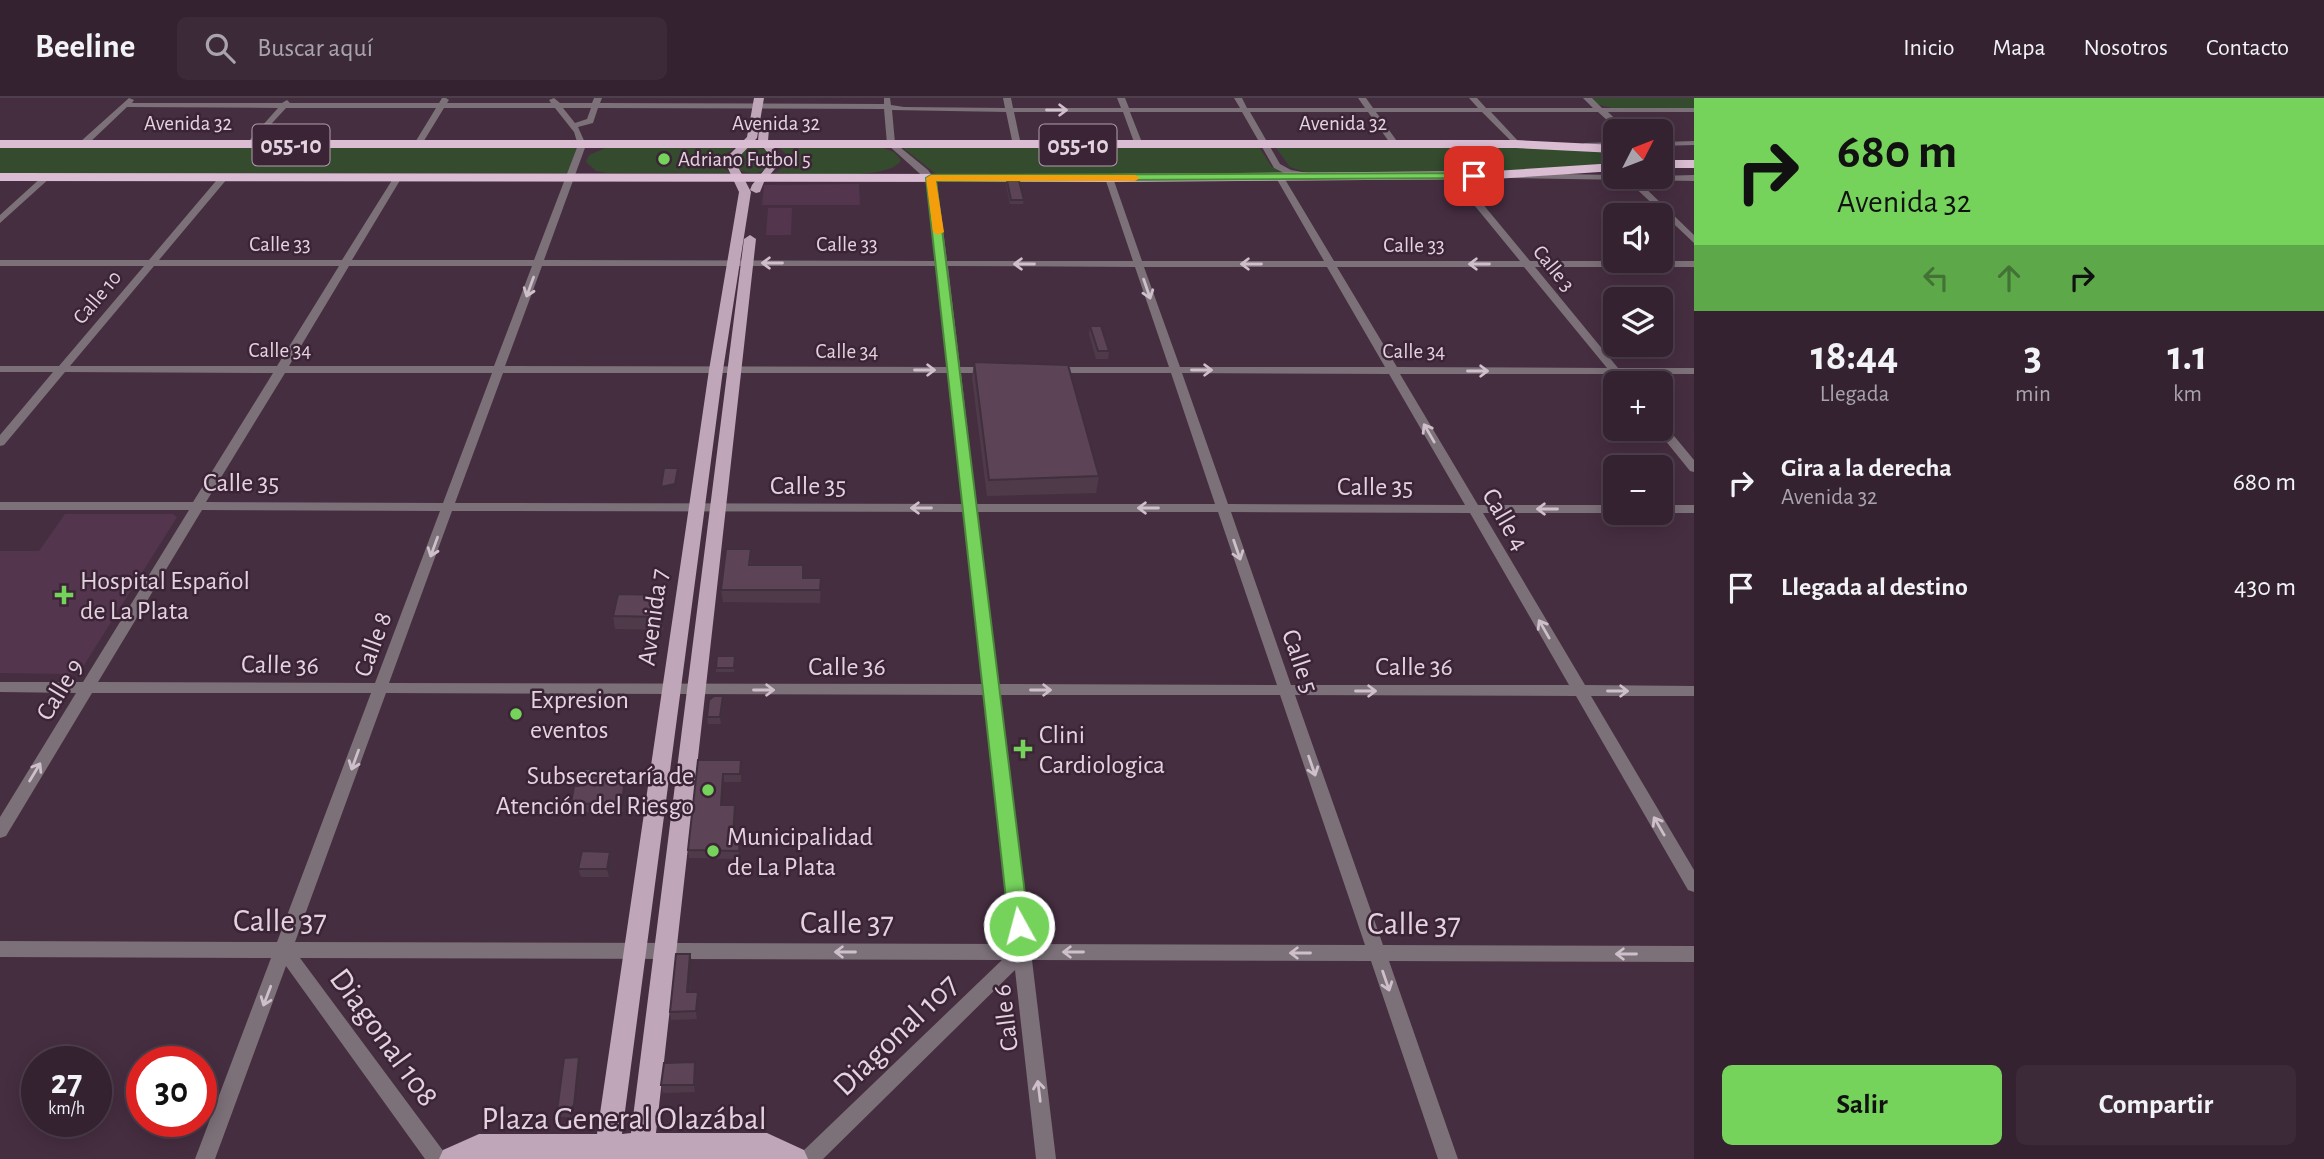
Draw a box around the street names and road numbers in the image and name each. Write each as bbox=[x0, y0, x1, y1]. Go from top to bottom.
street label: Avenida 32 bbox=[144, 113, 232, 134]
street label: Avenida 32 bbox=[732, 113, 820, 134]
street label: Avenida 32 bbox=[1299, 113, 1387, 134]
road number: 055-10 bbox=[252, 125, 330, 166]
road number: 055-10 bbox=[1040, 125, 1116, 166]
street label: Calle 33 bbox=[249, 234, 311, 255]
street label: Calle 33 bbox=[816, 234, 878, 255]
street label: Calle 33 bbox=[1383, 235, 1445, 256]
street label: Calle 3 bbox=[1529, 241, 1578, 295]
street label: Calle 10 bbox=[69, 267, 126, 328]
street label: Calle 34 bbox=[249, 340, 311, 361]
street label: Calle 34 bbox=[816, 341, 878, 362]
street label: Calle 34 bbox=[1383, 341, 1445, 362]
street label: Calle 35 bbox=[203, 470, 279, 496]
street label: Calle 35 bbox=[770, 473, 846, 499]
street label: Calle 35 bbox=[1337, 474, 1413, 500]
street label: Calle 4 bbox=[1477, 484, 1533, 555]
street label: Avenida 7 bbox=[633, 567, 673, 667]
street label: Calle 8 bbox=[349, 608, 397, 680]
street label: Calle 5 bbox=[1277, 626, 1323, 697]
street label: Calle 36 bbox=[241, 651, 319, 679]
street label: Calle 9 bbox=[31, 654, 88, 725]
street label: Calle 36 bbox=[808, 654, 886, 680]
street label: Calle 36 bbox=[1375, 654, 1453, 680]
street label: Calle 37 bbox=[233, 905, 327, 937]
street label: Calle 37 bbox=[800, 907, 894, 939]
street label: Calle 37 bbox=[1367, 908, 1461, 940]
street label: Diagonal 108 bbox=[324, 963, 445, 1112]
street label: Diagonal 107 bbox=[827, 968, 964, 1102]
street label: Calle 6 bbox=[989, 983, 1023, 1053]
street label: Plaza General Olazábal bbox=[481, 1103, 767, 1135]

